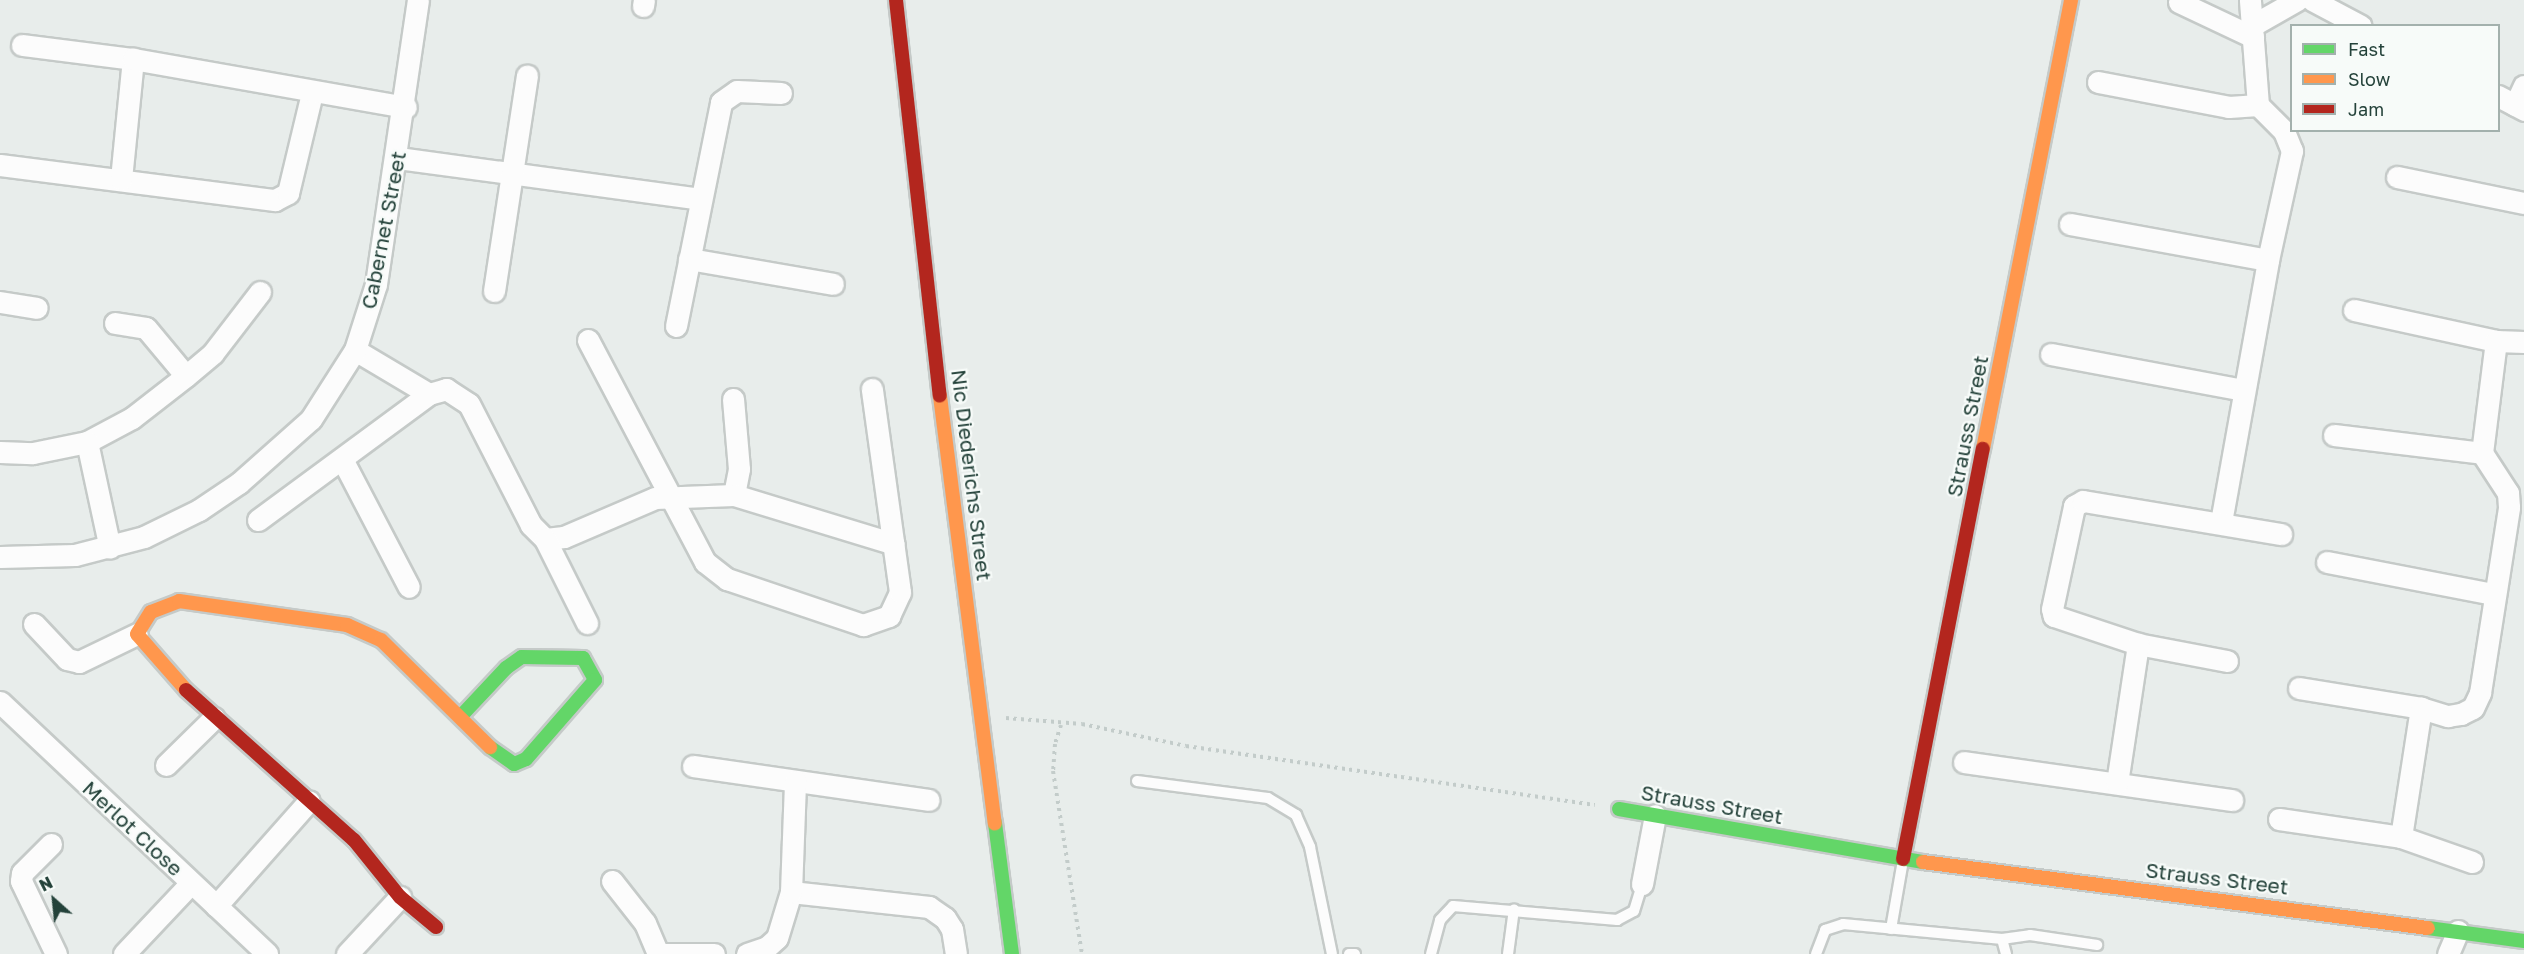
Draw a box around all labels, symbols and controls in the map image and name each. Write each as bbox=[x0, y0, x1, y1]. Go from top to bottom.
legend bbox=[2290, 24, 2500, 132]
text: Fast bbox=[2348, 38, 2385, 60]
text: Slow bbox=[2348, 68, 2390, 90]
text: Jam bbox=[2348, 98, 2384, 120]
street label: Cabernet Street bbox=[355, 149, 411, 311]
street label: Strauss Street bbox=[1941, 353, 1993, 499]
street label: Nic Diederichs Street bbox=[947, 368, 997, 582]
street label: Merlot Close bbox=[78, 775, 188, 881]
street label: Strauss Street bbox=[1639, 779, 1785, 829]
street label: Strauss Street bbox=[2144, 857, 2290, 899]
north arrow bbox=[24, 870, 84, 930]
text: N bbox=[36, 872, 56, 896]

